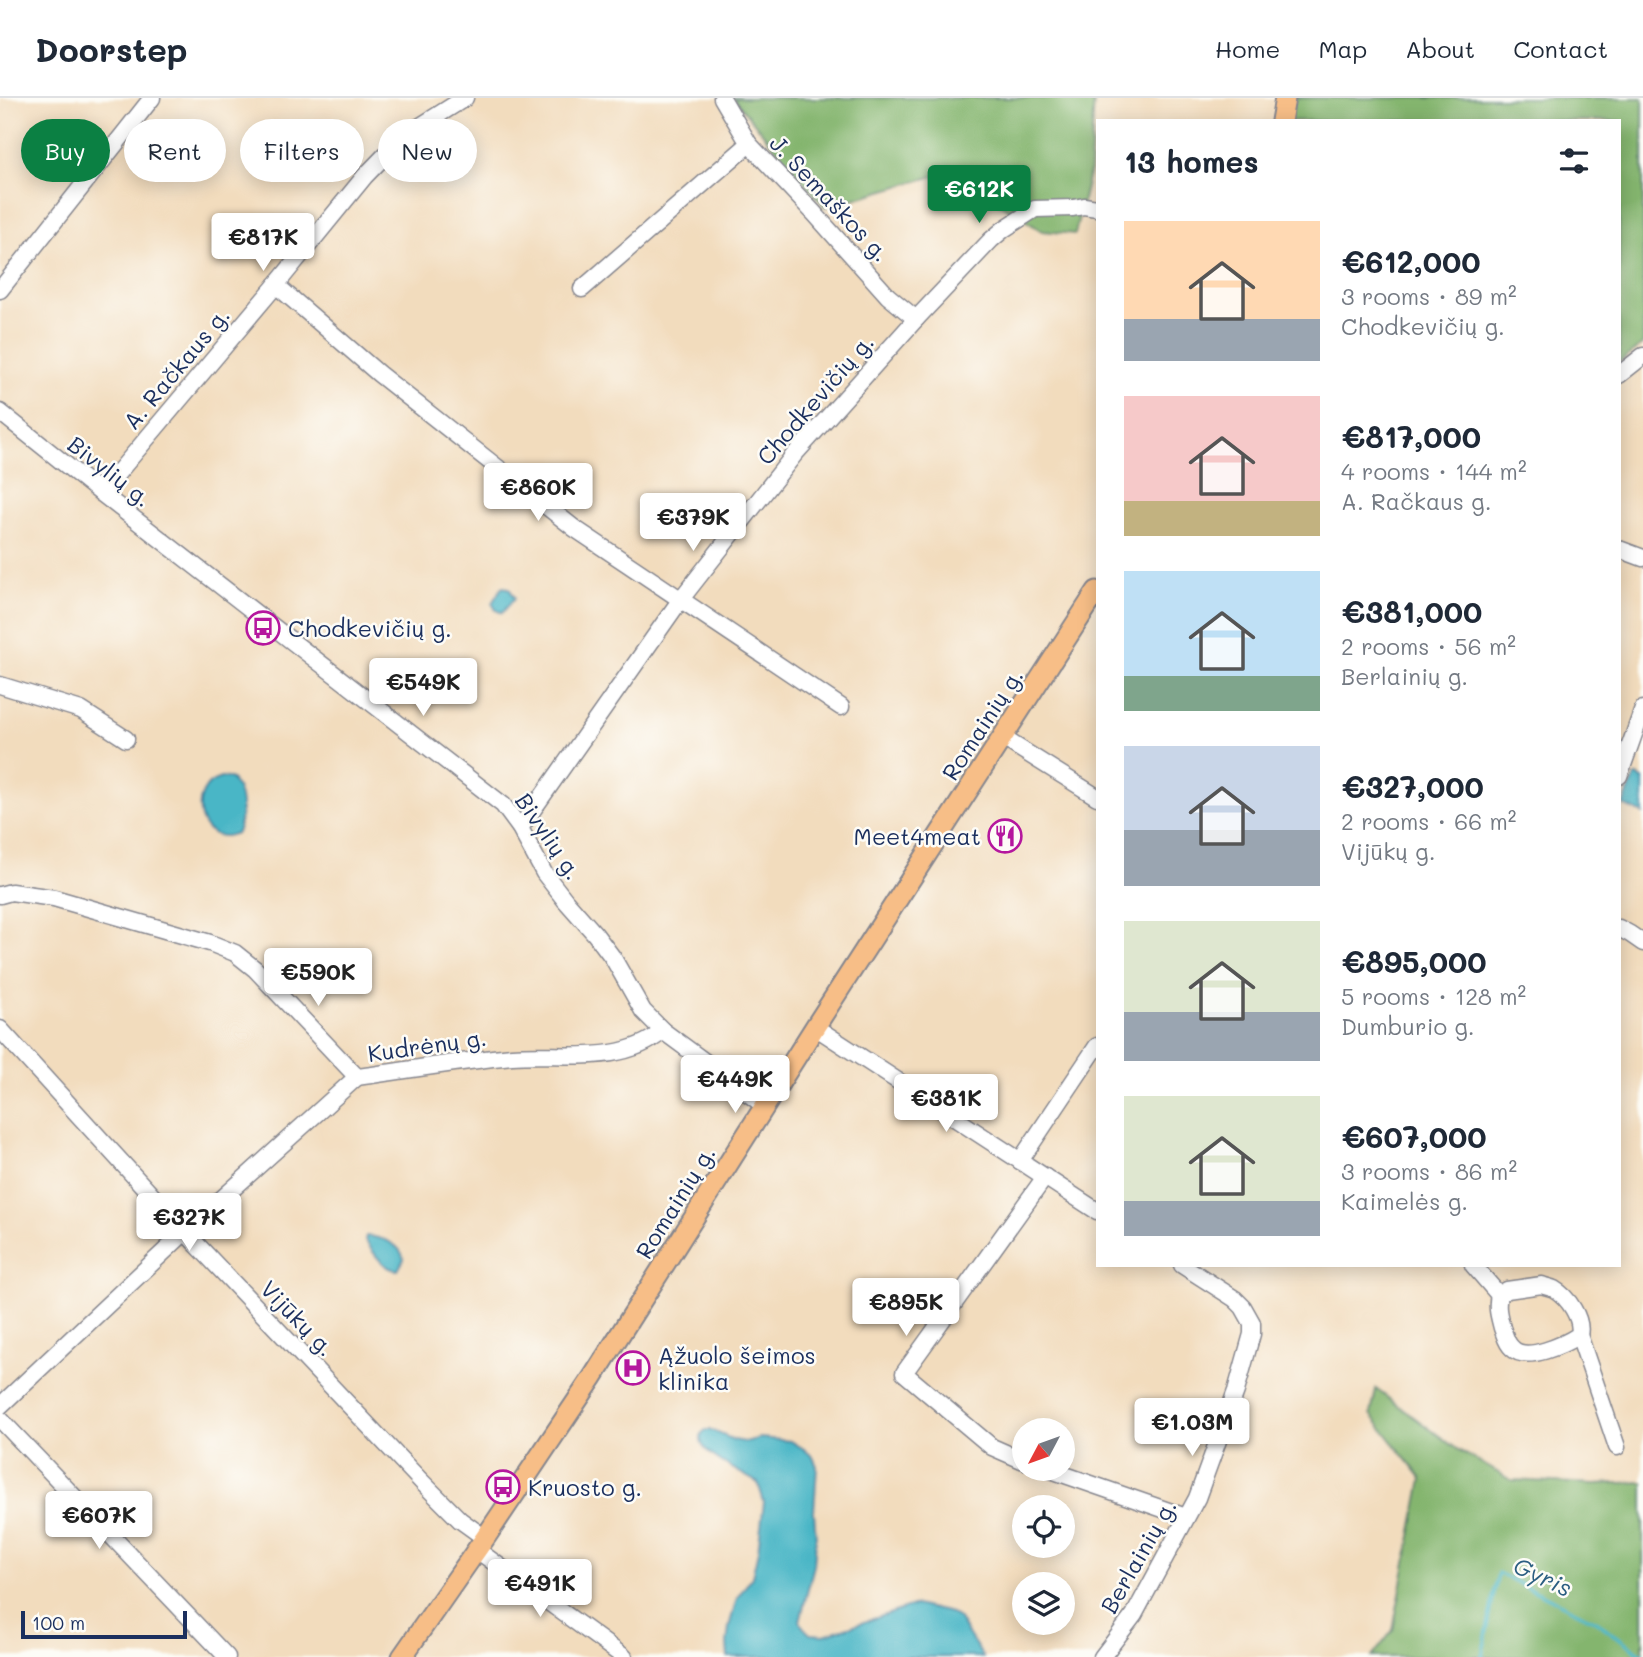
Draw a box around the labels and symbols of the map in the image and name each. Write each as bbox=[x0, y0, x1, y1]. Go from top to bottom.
street label: J. Semaškos g. bbox=[764, 128, 896, 268]
pin: €612K bbox=[930, 166, 1028, 225]
pin: €817K bbox=[214, 214, 312, 273]
street label: A. Račkaus g. bbox=[116, 301, 236, 435]
street label: Chodkevičių g. bbox=[750, 327, 880, 471]
street label: Bivylių g. bbox=[62, 429, 158, 513]
pin: €860K bbox=[489, 464, 587, 523]
pin: €379K bbox=[644, 494, 742, 553]
bus stop icon: Chodkevičių g. bbox=[244, 609, 282, 647]
place label: Chodkevičių g. bbox=[288, 613, 452, 643]
pin: €549K bbox=[374, 658, 472, 718]
street label: Romainių g. bbox=[935, 662, 1029, 786]
street label: Bivylių g. bbox=[509, 787, 589, 885]
restaurant icon: Meet4meat bbox=[986, 817, 1024, 855]
place label: Meet4meat bbox=[854, 821, 981, 851]
pin: €590K bbox=[269, 948, 367, 1008]
street label: Kudrėnų g. bbox=[366, 1022, 488, 1068]
pin: €449K bbox=[686, 1056, 784, 1115]
pin: €381K bbox=[897, 1074, 995, 1134]
street label: Romainių g. bbox=[628, 1140, 722, 1264]
pin: €327K bbox=[140, 1194, 238, 1253]
street label: Vijūkų g. bbox=[254, 1274, 342, 1362]
pin: €895K bbox=[857, 1278, 955, 1338]
place label: Ąžuolo šeimos klinika bbox=[658, 1340, 816, 1396]
hospital icon: Ąžuolo šeimos klinika bbox=[614, 1349, 652, 1387]
pin: €1.03M bbox=[1135, 1398, 1249, 1458]
north arrow bbox=[1012, 1418, 1074, 1480]
bus stop icon: Kruosto g. bbox=[484, 1468, 522, 1506]
place label: Kruosto g. bbox=[528, 1472, 642, 1502]
pin: €607K bbox=[50, 1492, 148, 1551]
street label: Berlainių g. bbox=[1093, 1493, 1183, 1619]
water label: Gyris bbox=[1509, 1549, 1577, 1603]
pin: €491K bbox=[491, 1560, 589, 1619]
scale bar bbox=[21, 1608, 187, 1640]

